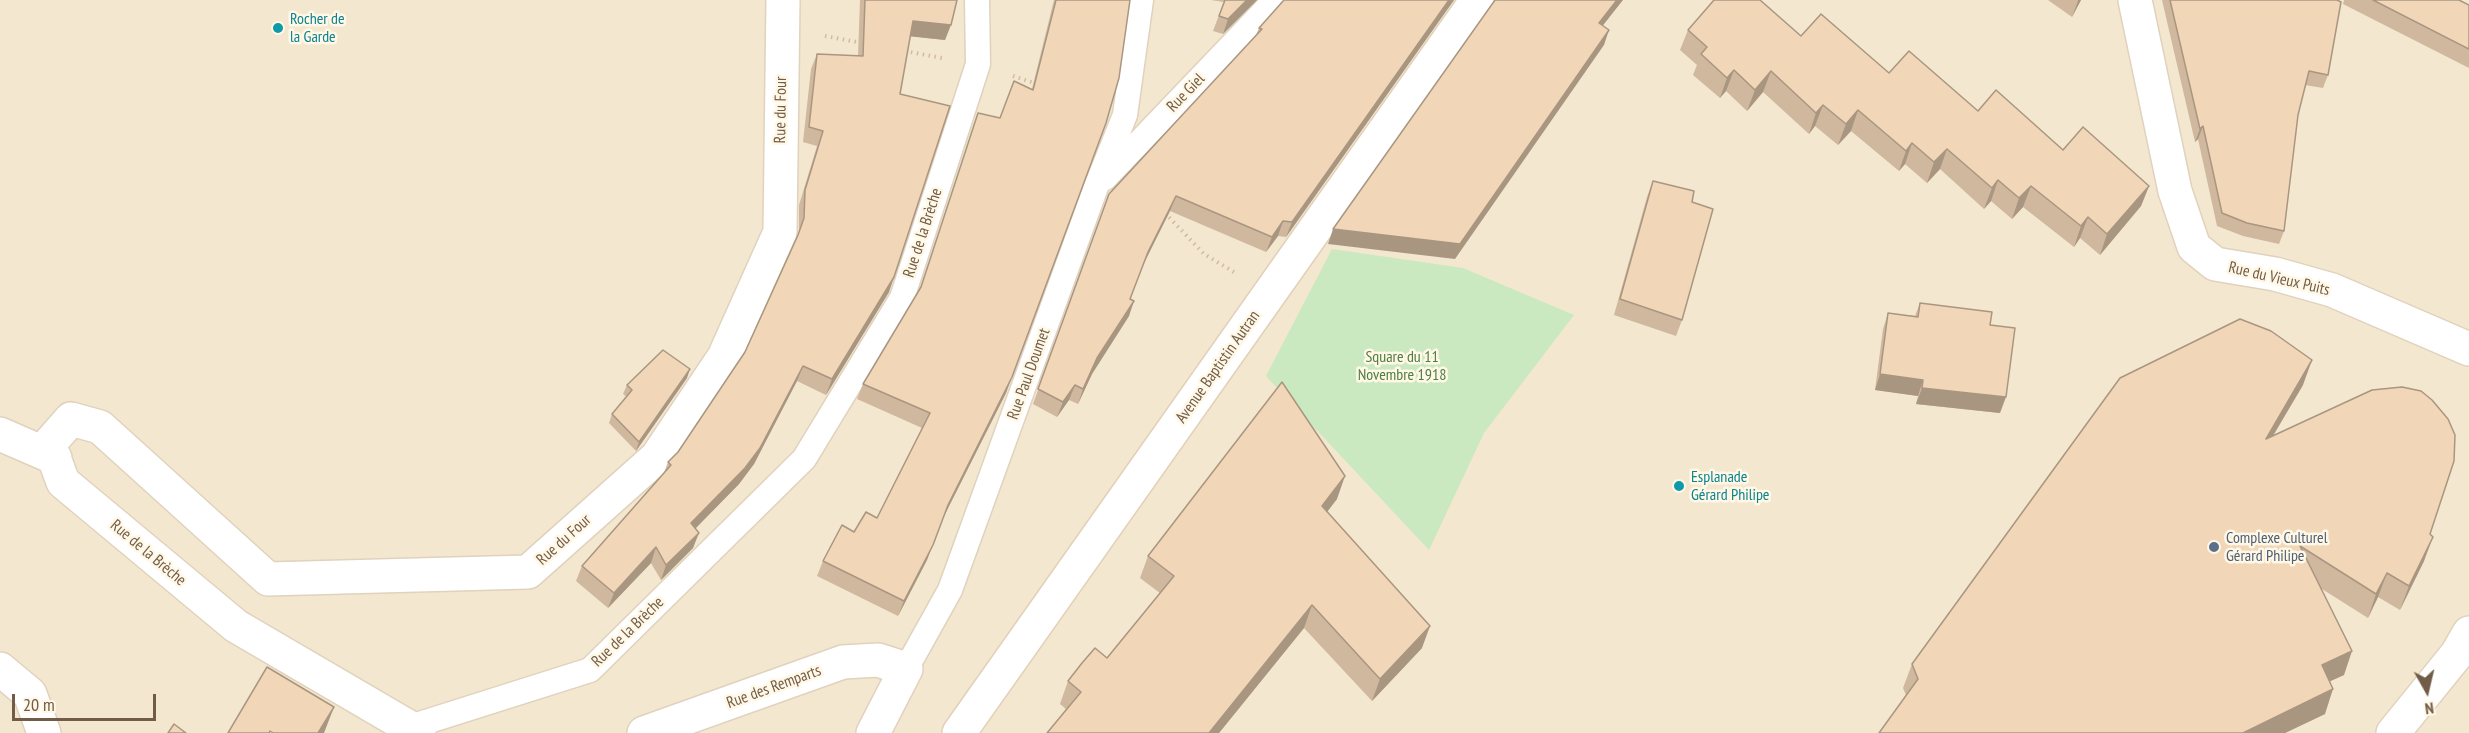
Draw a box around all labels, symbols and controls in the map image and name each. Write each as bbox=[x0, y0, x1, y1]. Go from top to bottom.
place label: Rocher de la Garde bbox=[290, 9, 345, 47]
marker: Rocher de la Garde bbox=[271, 21, 285, 35]
street label: Rue Giel bbox=[1163, 70, 1209, 116]
street label: Rue du Four bbox=[771, 76, 791, 144]
street label: Rue de la Brèche bbox=[900, 186, 946, 280]
street label: Rue du Vieux Puits bbox=[2227, 258, 2331, 300]
street label: Avenue Baptistin Autran bbox=[1172, 307, 1264, 427]
street label: Rue Paul Doumet bbox=[1004, 326, 1054, 422]
park label: Square du 11 Novembre 1918 bbox=[1358, 347, 1446, 385]
place label: Esplanade Gérard Philipe bbox=[1691, 467, 1769, 505]
marker: Esplanade Gérard Philipe bbox=[1672, 479, 1686, 493]
street label: Rue du Four bbox=[533, 511, 595, 569]
street label: Rue de la Brèche bbox=[106, 516, 190, 590]
place label: Complexe Culturel Gérard Philipe bbox=[2226, 528, 2327, 566]
marker: Complexe Culturel Gérard Philipe bbox=[2207, 540, 2221, 554]
street label: Rue de la Brèche bbox=[588, 593, 668, 671]
street label: Rue des Remparts bbox=[724, 661, 824, 713]
north arrow bbox=[2397, 661, 2457, 721]
scale bar bbox=[15, 682, 159, 720]
text: 20 m bbox=[23, 693, 55, 716]
text: N bbox=[2424, 698, 2435, 719]

